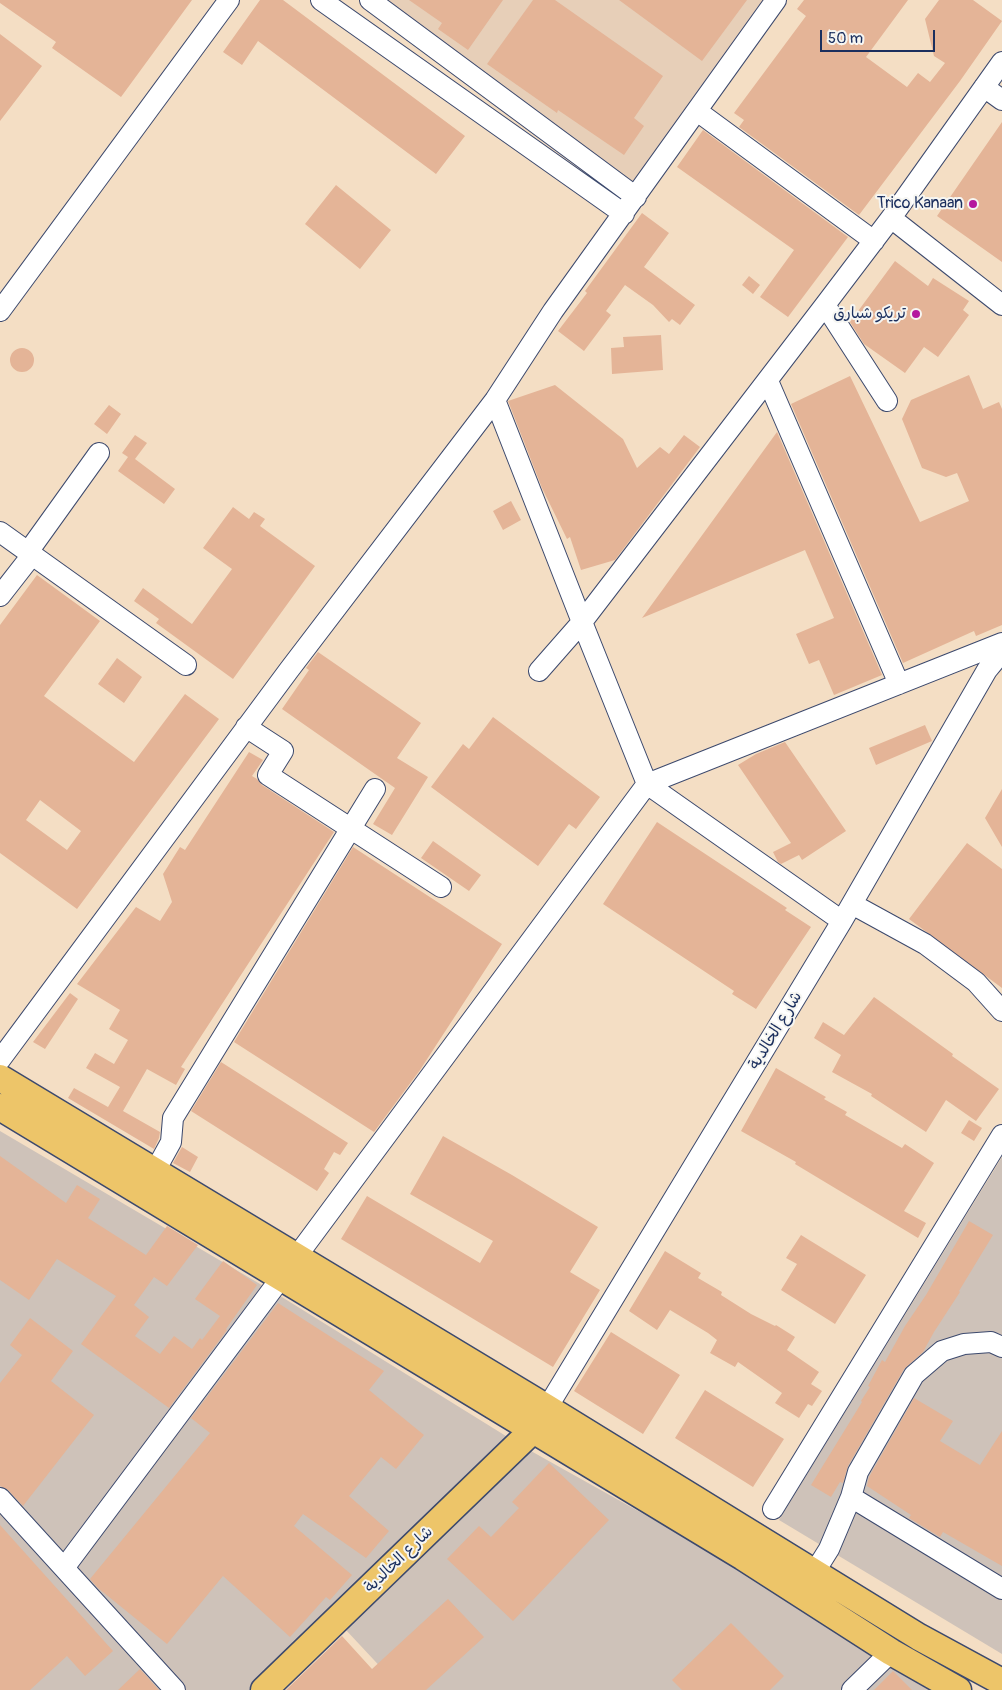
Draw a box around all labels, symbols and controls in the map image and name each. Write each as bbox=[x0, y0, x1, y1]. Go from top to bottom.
scale bar bbox=[822, 20, 937, 52]
text: 50 m bbox=[828, 29, 863, 48]
place label: Trico Kanaan bbox=[877, 194, 963, 214]
marker: Trico Kanaan bbox=[967, 198, 979, 210]
place label: تريكو شبارق bbox=[833, 304, 906, 324]
marker: تريكو شبارق bbox=[910, 308, 922, 320]
street label: شارع الخالدية bbox=[745, 988, 807, 1074]
street label: شارع الخالدية bbox=[361, 1523, 437, 1597]

